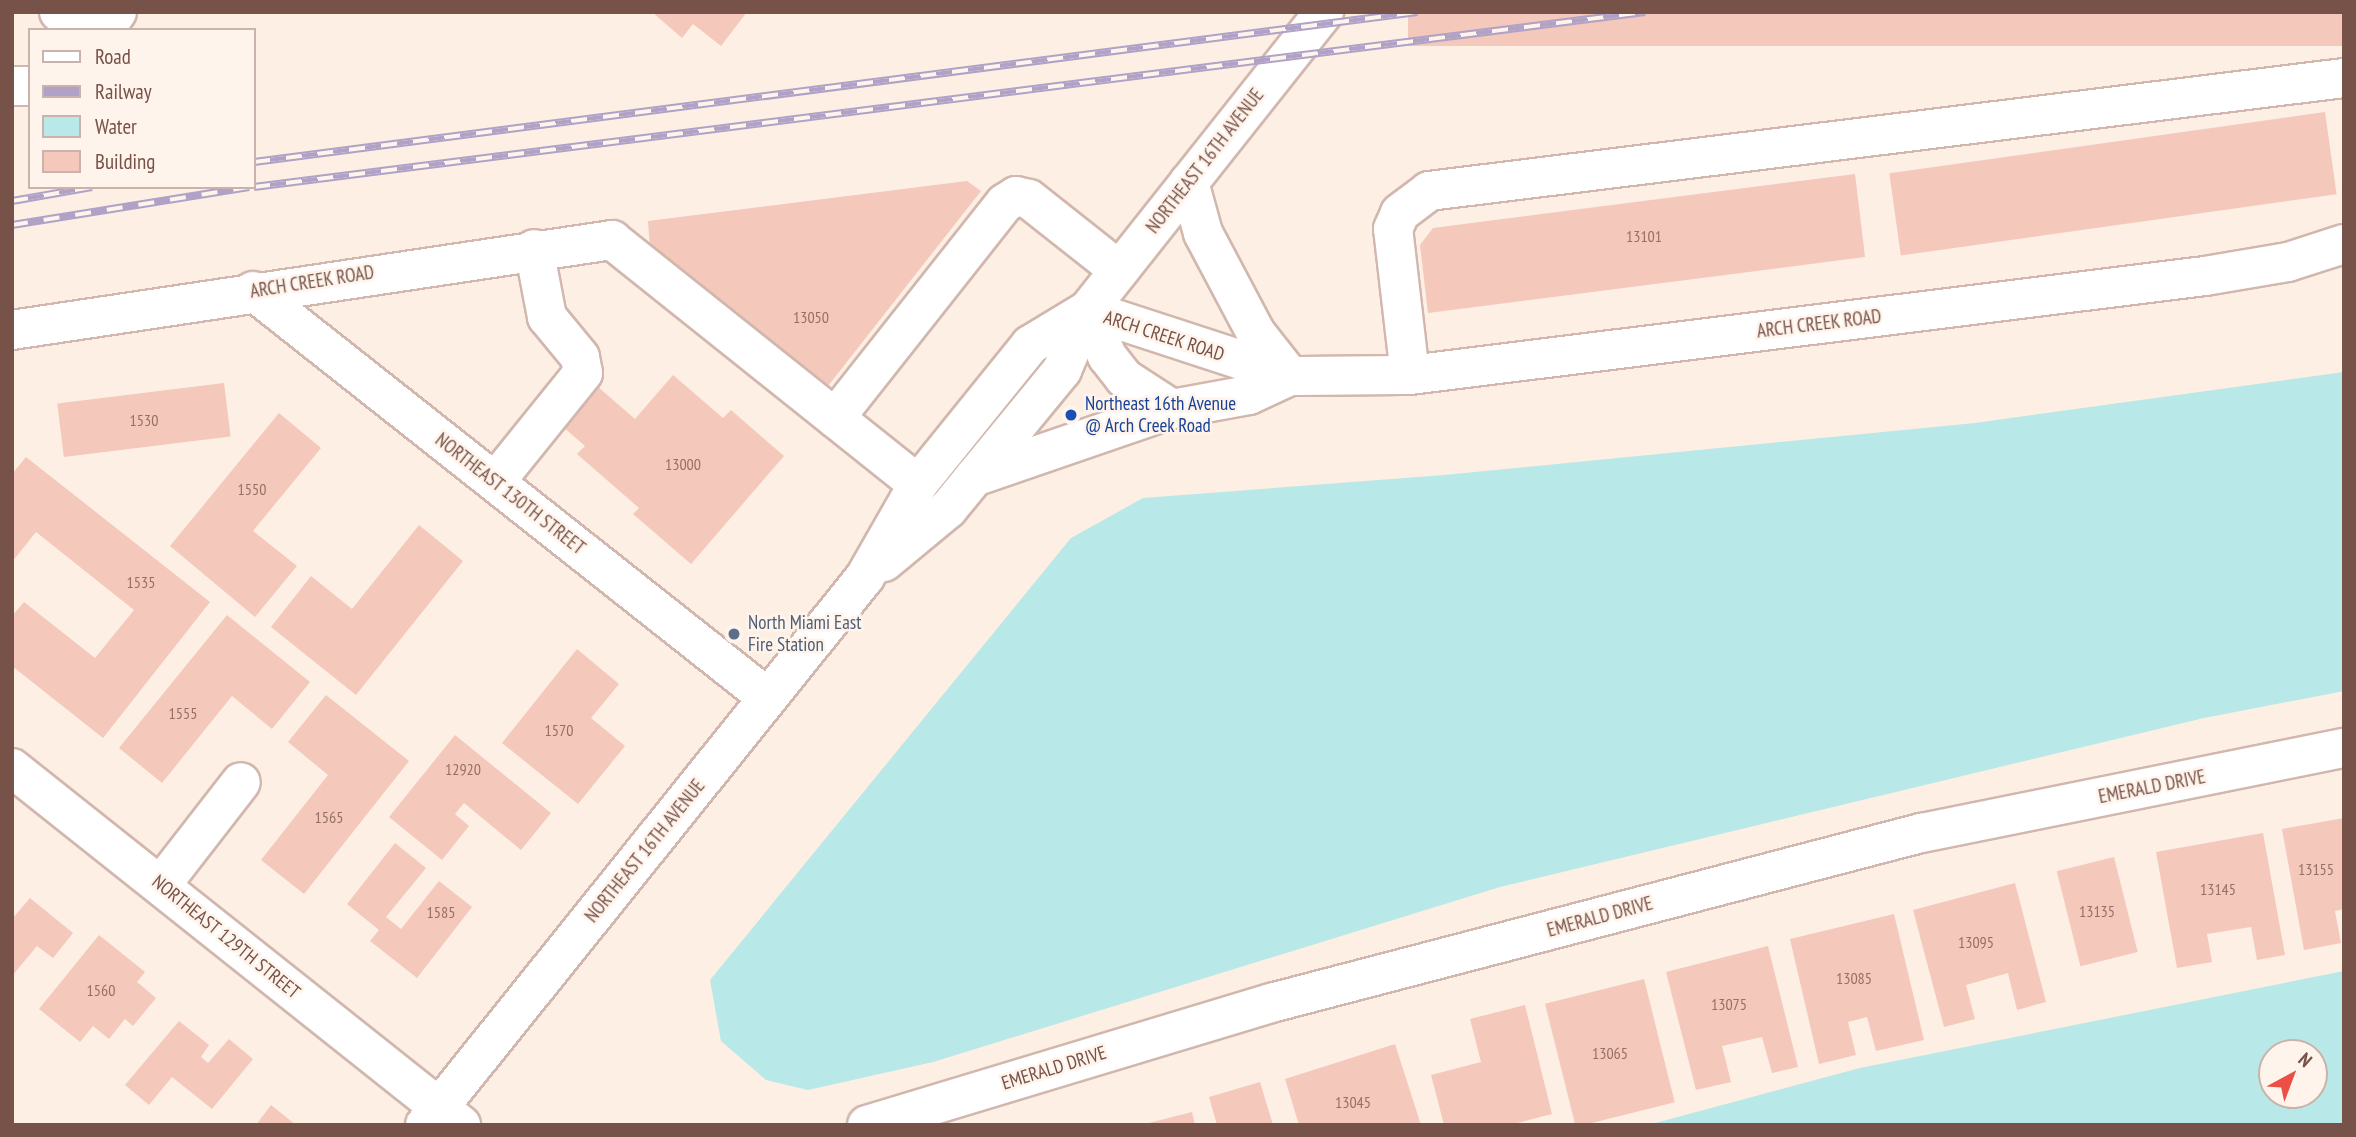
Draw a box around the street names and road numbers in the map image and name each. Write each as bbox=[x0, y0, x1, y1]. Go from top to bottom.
street label: NORTHEAST 16TH AVENUE bbox=[1141, 84, 1269, 238]
street label: ARCH CREEK ROAD bbox=[248, 261, 376, 303]
street label: ARCH CREEK ROAD bbox=[1755, 305, 1883, 343]
street label: ARCH CREEK ROAD bbox=[1101, 306, 1227, 366]
street label: NORTHEAST 130TH STREET bbox=[430, 428, 590, 560]
street label: EMERALD DRIVE bbox=[2097, 765, 2207, 809]
street label: NORTHEAST 16TH AVENUE bbox=[580, 774, 710, 928]
street label: NORTHEAST 129TH STREET bbox=[147, 870, 305, 1004]
street label: EMERALD DRIVE bbox=[1545, 892, 1655, 942]
street label: EMERALD DRIVE bbox=[999, 1041, 1109, 1095]

